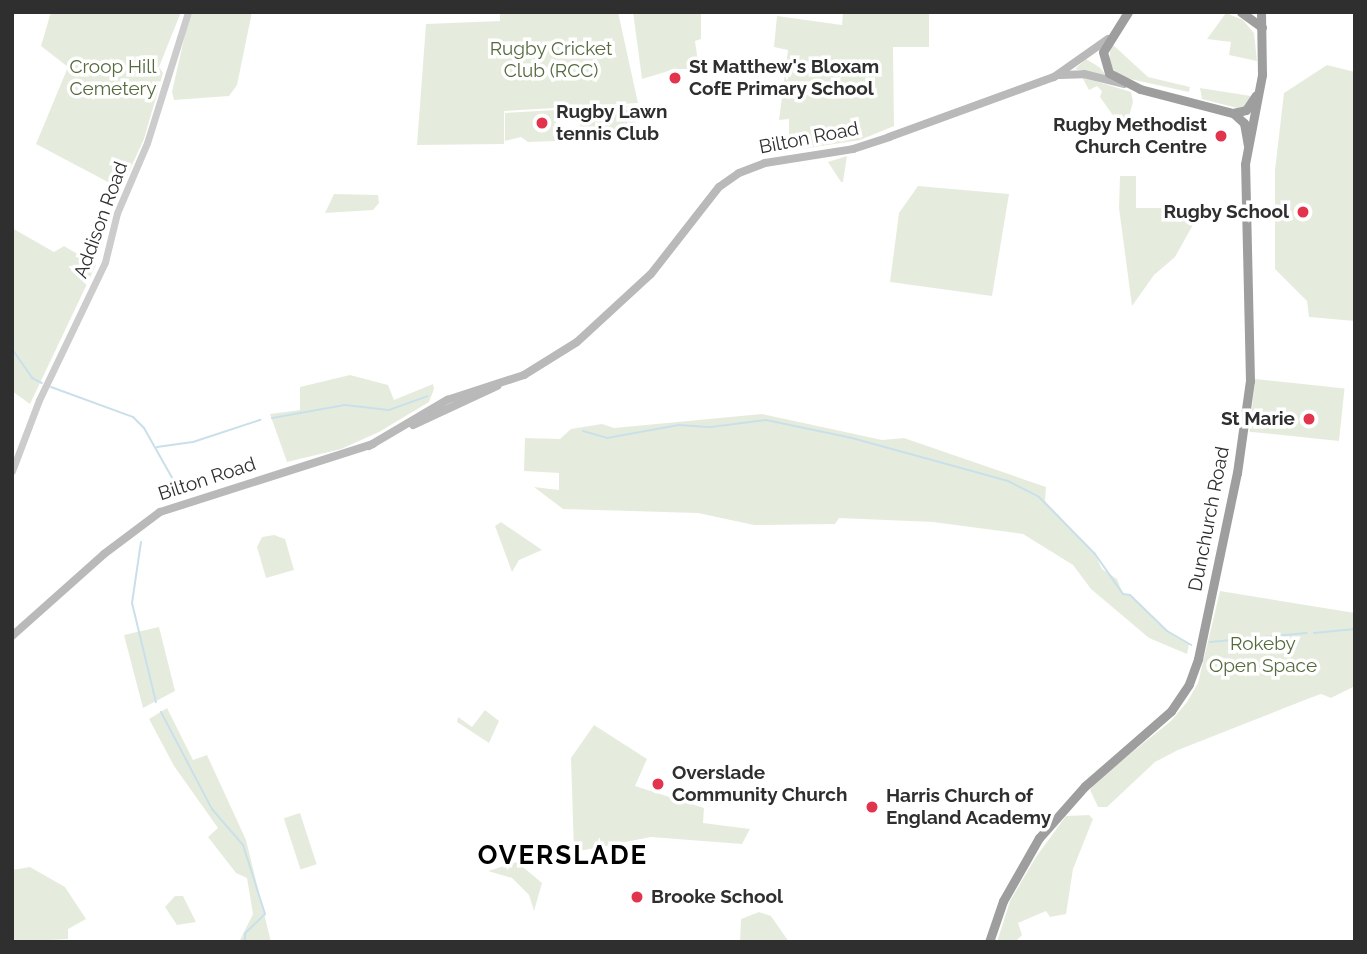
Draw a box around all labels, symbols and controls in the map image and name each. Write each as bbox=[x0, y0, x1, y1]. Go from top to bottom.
park label: Rugby Cricket Club (RCC) bbox=[489, 38, 613, 82]
park label: Croop Hill Cemetery bbox=[69, 56, 157, 100]
place label: St Matthew's Bloxam CofE Primary School bbox=[689, 56, 879, 100]
marker: St Matthew's Bloxam CofE Primary School bbox=[667, 70, 683, 86]
place label: Rugby Lawn tennis Club bbox=[556, 101, 668, 145]
place label: Rugby Methodist Church Centre bbox=[1052, 114, 1207, 158]
marker: Rugby Lawn tennis Club bbox=[534, 115, 550, 131]
street label: Bilton Road bbox=[757, 117, 861, 159]
marker: Rugby Methodist Church Centre bbox=[1213, 128, 1229, 144]
street label: Addison Road bbox=[69, 159, 133, 281]
place label: Rugby School bbox=[1163, 201, 1289, 223]
marker: Rugby School bbox=[1295, 204, 1311, 220]
place label: St Marie bbox=[1221, 408, 1295, 430]
marker: St Marie bbox=[1301, 411, 1317, 427]
street label: Dunchurch Road bbox=[1184, 445, 1234, 593]
street label: Bilton Road bbox=[155, 453, 259, 505]
park label: Rokeby Open Space bbox=[1209, 633, 1317, 677]
place label: Overslade Community Church bbox=[672, 762, 848, 806]
marker: Overslade Community Church bbox=[650, 776, 666, 792]
place label: Harris Church of England Academy bbox=[886, 785, 1052, 829]
marker: Harris Church of England Academy bbox=[864, 799, 880, 815]
district label: OVERSLADE bbox=[479, 840, 647, 872]
place label: Brooke School bbox=[651, 886, 783, 908]
marker: Brooke School bbox=[629, 889, 645, 905]

